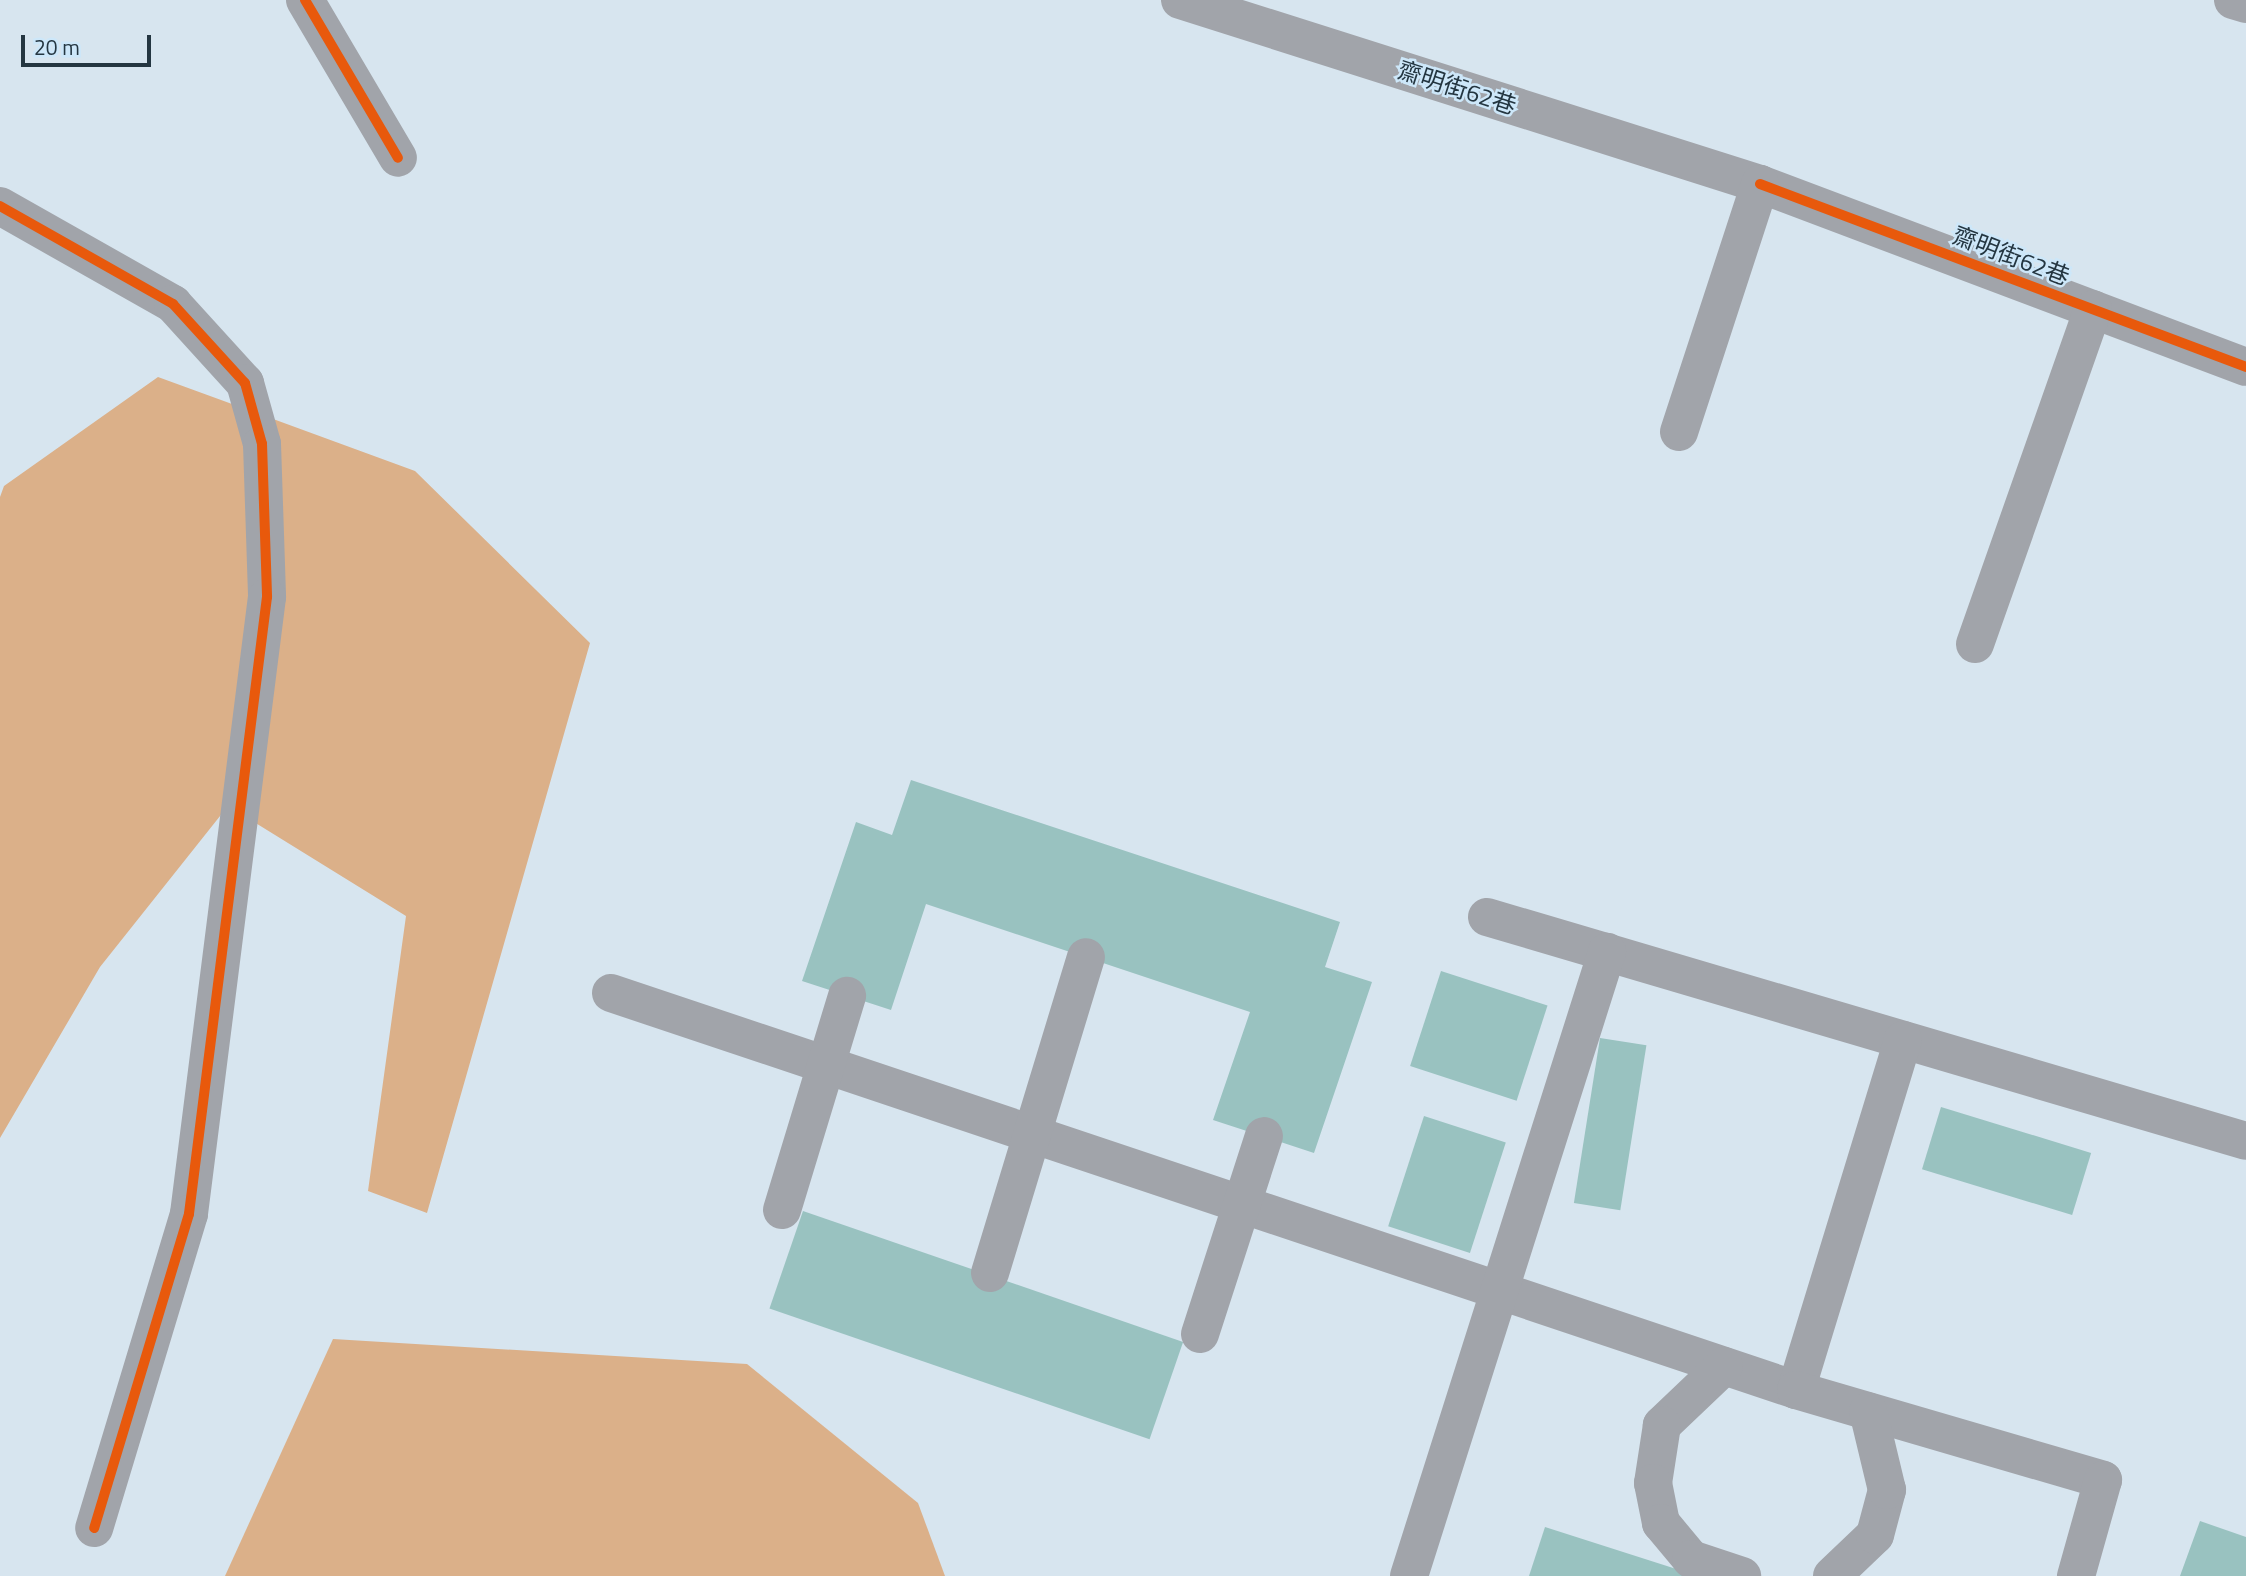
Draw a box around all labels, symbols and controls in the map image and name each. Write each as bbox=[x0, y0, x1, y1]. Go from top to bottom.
scale bar bbox=[24, 21, 154, 65]
text: 20 m bbox=[34, 31, 80, 63]
street label: 齋明街62巷 bbox=[1394, 55, 1520, 121]
street label: 齋明街62巷 bbox=[1948, 221, 2074, 291]

